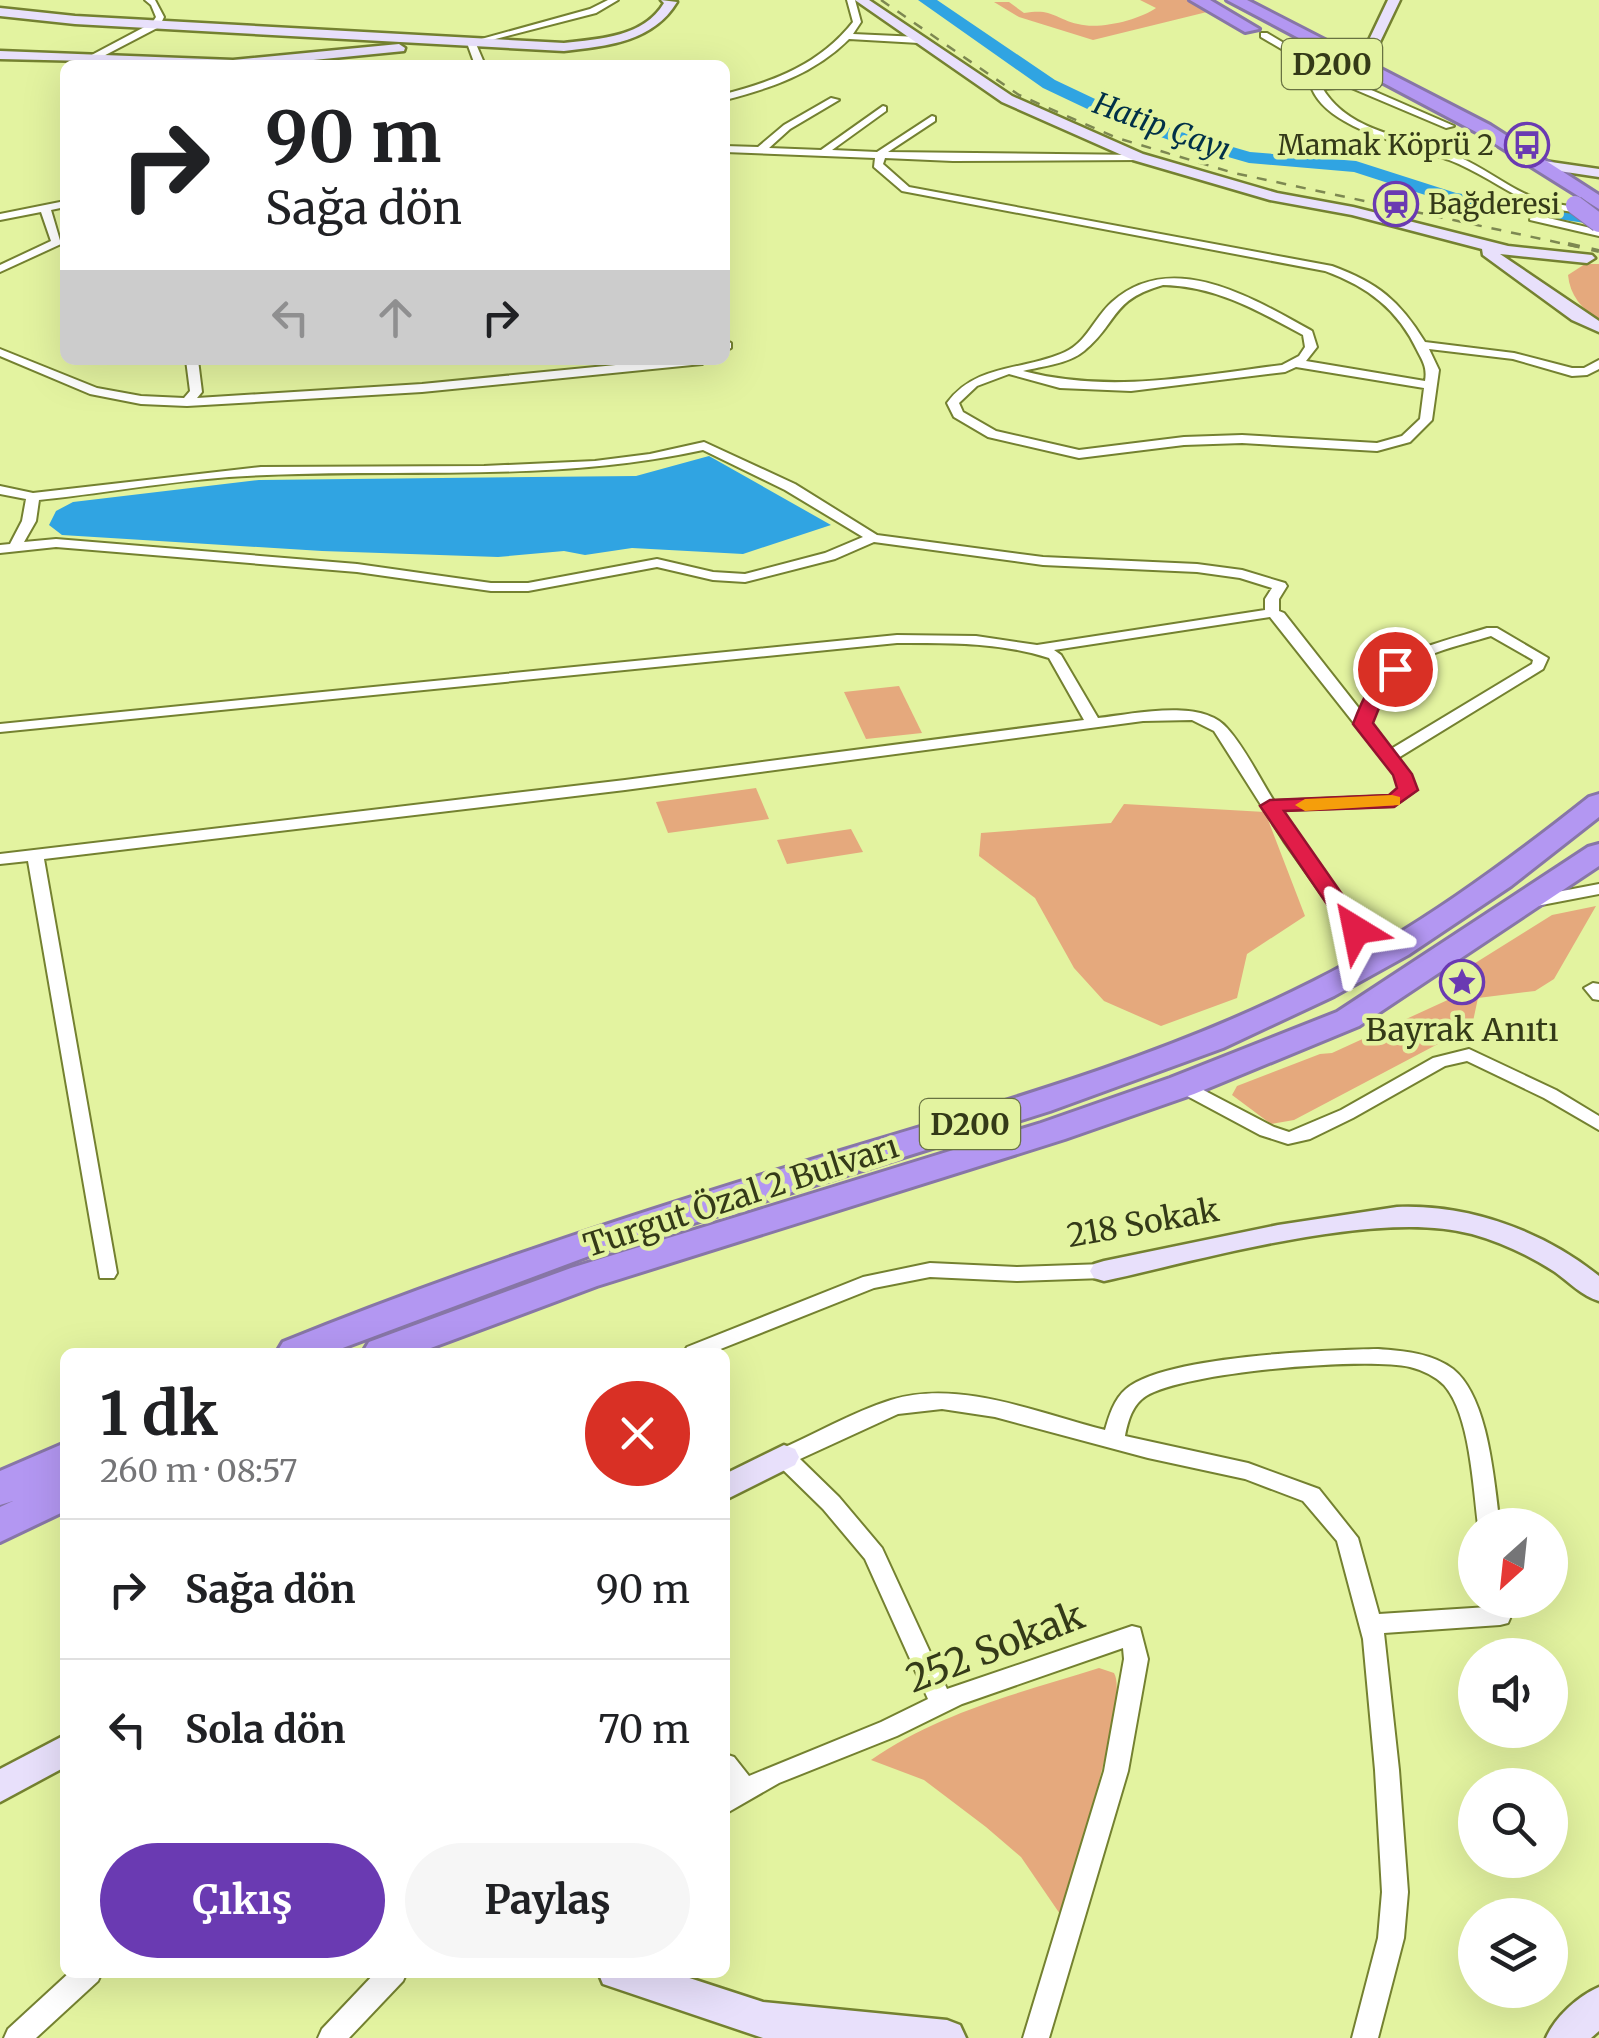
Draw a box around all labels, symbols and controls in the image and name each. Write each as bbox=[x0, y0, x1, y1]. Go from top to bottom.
road number: D200 bbox=[1282, 39, 1382, 89]
water label: Hatip Çayı bbox=[1087, 83, 1236, 168]
text: 90 m bbox=[265, 93, 442, 181]
icon: right bbox=[100, 100, 230, 230]
bus stop icon: Mamak Köprü 2 bbox=[1504, 122, 1550, 168]
place label: Mamak Köprü 2 bbox=[1277, 127, 1494, 163]
text: Sağa dön bbox=[265, 180, 462, 236]
station icon: Bağderesi bbox=[1373, 181, 1419, 227]
place label: Bağderesi bbox=[1428, 186, 1560, 222]
icon: left bbox=[263, 290, 318, 345]
icon: ahead bbox=[368, 290, 423, 345]
icon: right bbox=[473, 290, 528, 345]
pin bbox=[1353, 627, 1438, 712]
icon: arrive bbox=[1368, 642, 1423, 697]
position arrow bbox=[1304, 878, 1408, 982]
place icon: Bayrak Anıtı bbox=[1439, 959, 1485, 1005]
place label: Bayrak Anıtı bbox=[1365, 1010, 1559, 1050]
road number: D200 bbox=[920, 1099, 1020, 1149]
street label: Turgut Özal 2 Bulvarı bbox=[579, 1126, 903, 1266]
street label: 218 Sokak bbox=[1064, 1190, 1223, 1256]
text: 1 dk bbox=[100, 1376, 218, 1451]
button: close bbox=[585, 1381, 690, 1486]
text: 260 m · 08:57 bbox=[100, 1451, 298, 1491]
north arrow bbox=[1458, 1508, 1568, 1618]
map controls bbox=[1458, 1508, 1568, 2008]
icon: right bbox=[100, 1562, 155, 1617]
text: Sağa dön bbox=[185, 1566, 356, 1613]
text: 90 m bbox=[596, 1566, 690, 1613]
street label: 252 Sokak bbox=[899, 1592, 1091, 1702]
button: sound bbox=[1458, 1638, 1568, 1748]
icon: left bbox=[100, 1702, 155, 1757]
text: Sola dön bbox=[185, 1706, 346, 1753]
text: 70 m bbox=[598, 1706, 690, 1753]
button: search bbox=[1458, 1768, 1568, 1878]
button: Çıkış bbox=[100, 1843, 385, 1958]
button: Paylaş bbox=[405, 1843, 690, 1958]
button: layers bbox=[1458, 1898, 1568, 2008]

